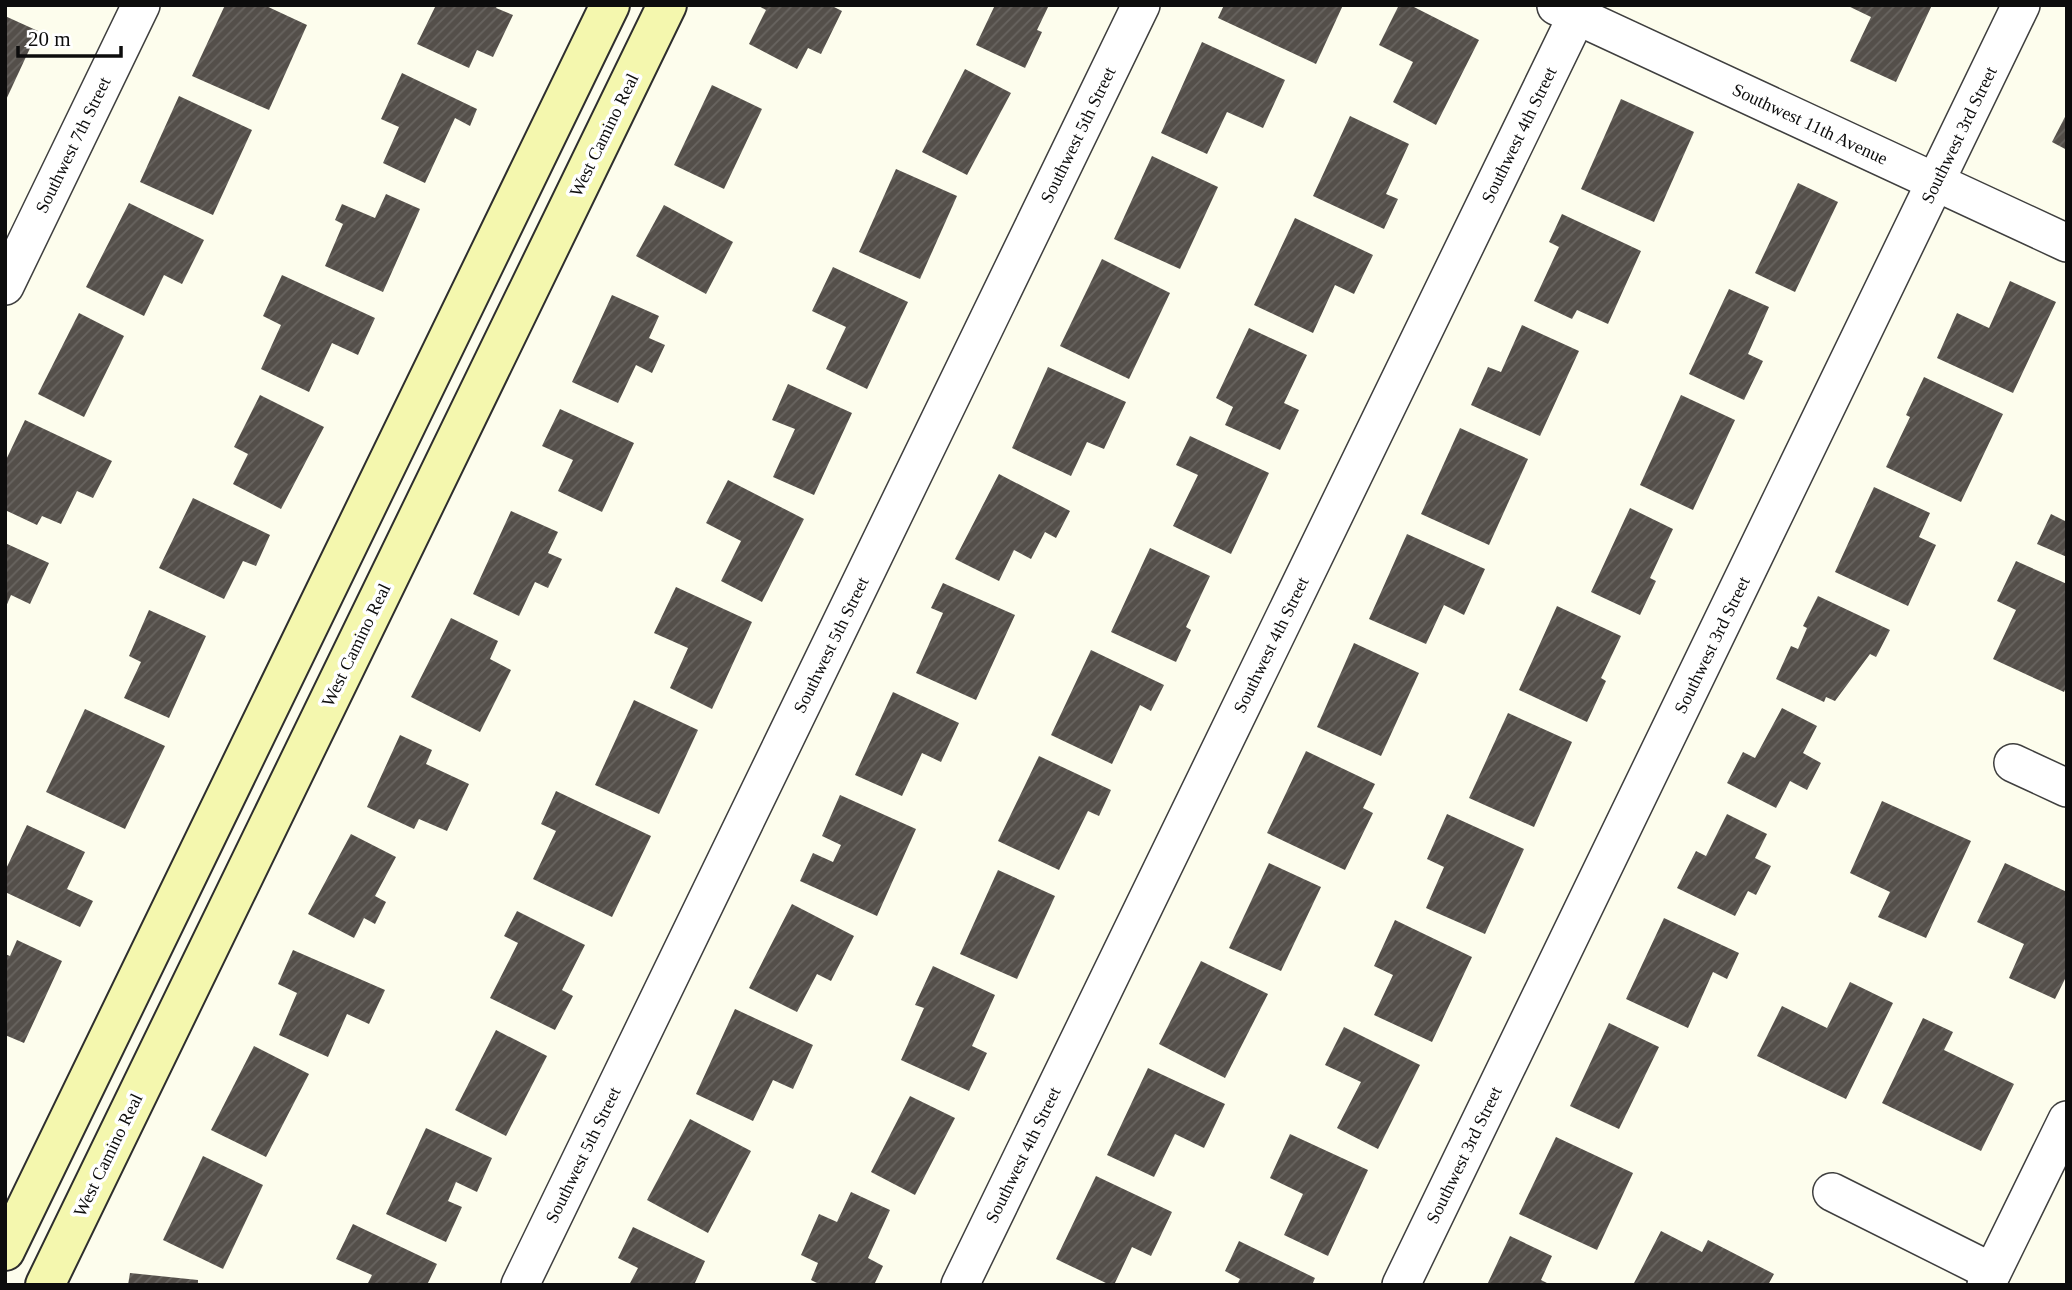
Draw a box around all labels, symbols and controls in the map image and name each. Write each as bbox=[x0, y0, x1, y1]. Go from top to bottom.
scale bar bbox=[18, 14, 121, 58]
text: 20 m bbox=[28, 27, 71, 51]
street label: Southwest 3rd Street bbox=[1917, 63, 2001, 207]
street label: Southwest 5th Street bbox=[1036, 64, 1120, 206]
street label: Southwest 4th Street bbox=[1477, 64, 1561, 206]
street label: West Camino Real bbox=[566, 70, 642, 200]
street label: Southwest 7th Street bbox=[31, 74, 115, 216]
street label: Southwest 11th Avenue bbox=[1729, 79, 1891, 169]
street label: Southwest 3rd Street bbox=[1670, 573, 1754, 717]
street label: Southwest 5th Street bbox=[789, 574, 873, 716]
street label: Southwest 4th Street bbox=[1229, 574, 1313, 716]
street label: West Camino Real bbox=[318, 580, 394, 710]
street label: Southwest 3rd Street bbox=[1422, 1083, 1506, 1227]
street label: Southwest 5th Street bbox=[541, 1084, 625, 1226]
street label: Southwest 4th Street bbox=[981, 1084, 1065, 1226]
street label: West Camino Real bbox=[70, 1090, 146, 1220]

